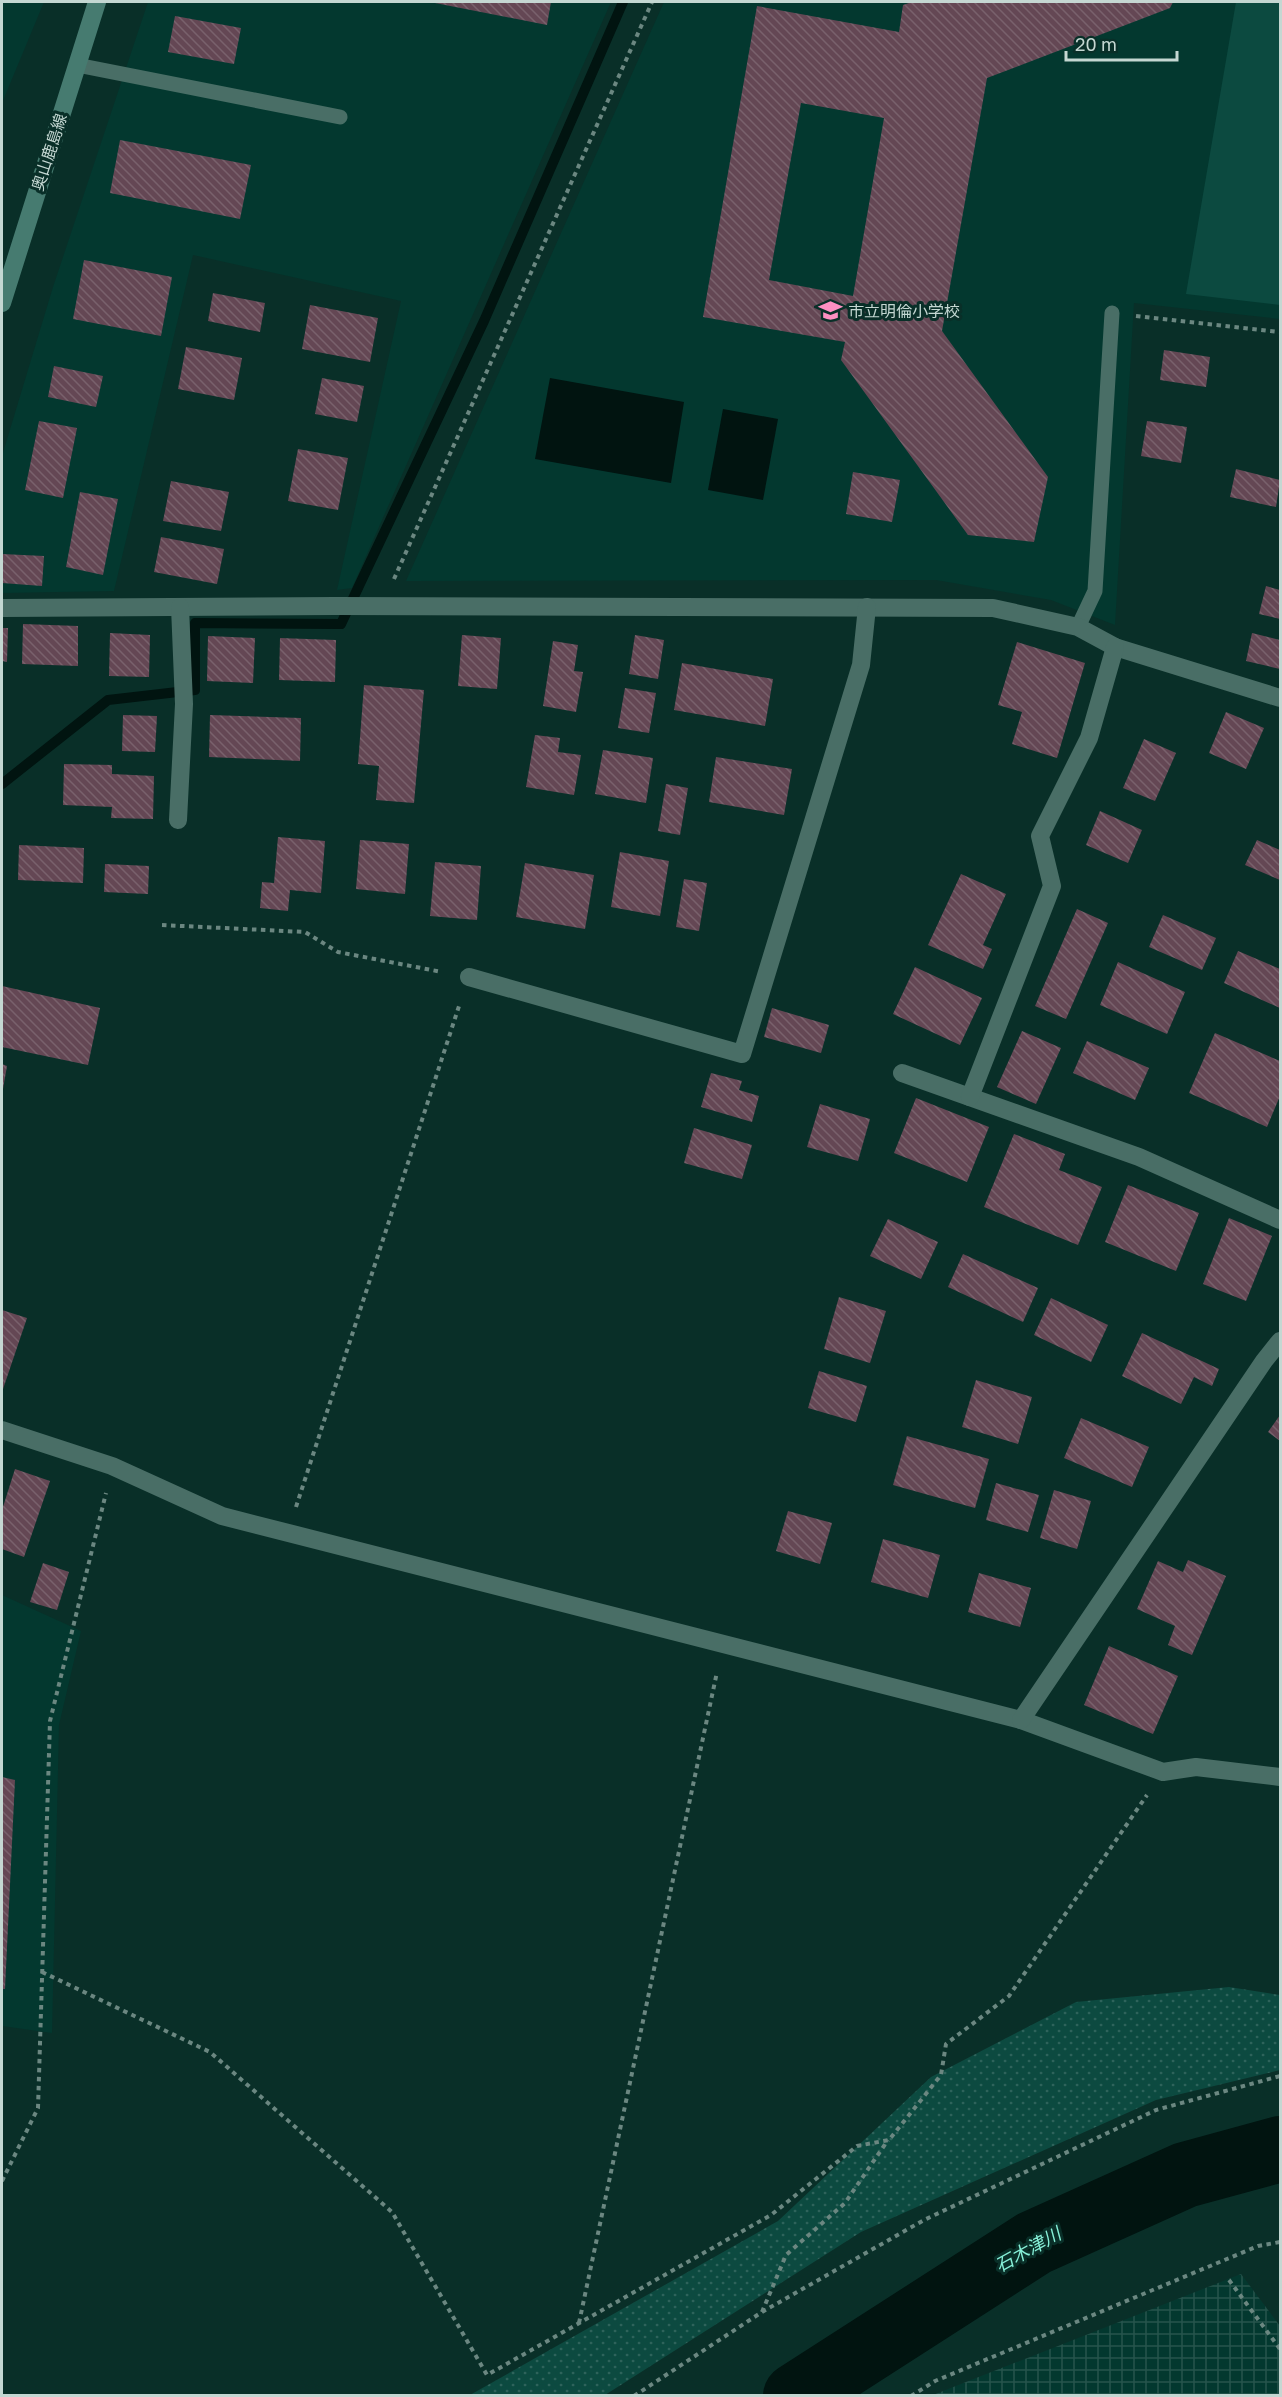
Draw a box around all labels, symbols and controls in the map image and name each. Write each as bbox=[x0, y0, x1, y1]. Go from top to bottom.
scale bar bbox=[1066, 24, 1177, 62]
text: 20 m bbox=[1075, 33, 1117, 55]
street label: 奥山鹿島線 bbox=[27, 111, 71, 193]
school or university icon: 市立明倫小学校 bbox=[817, 298, 843, 324]
place label: 市立明倫小学校 bbox=[848, 301, 960, 321]
water label: 石木津川 bbox=[991, 2221, 1066, 2276]

